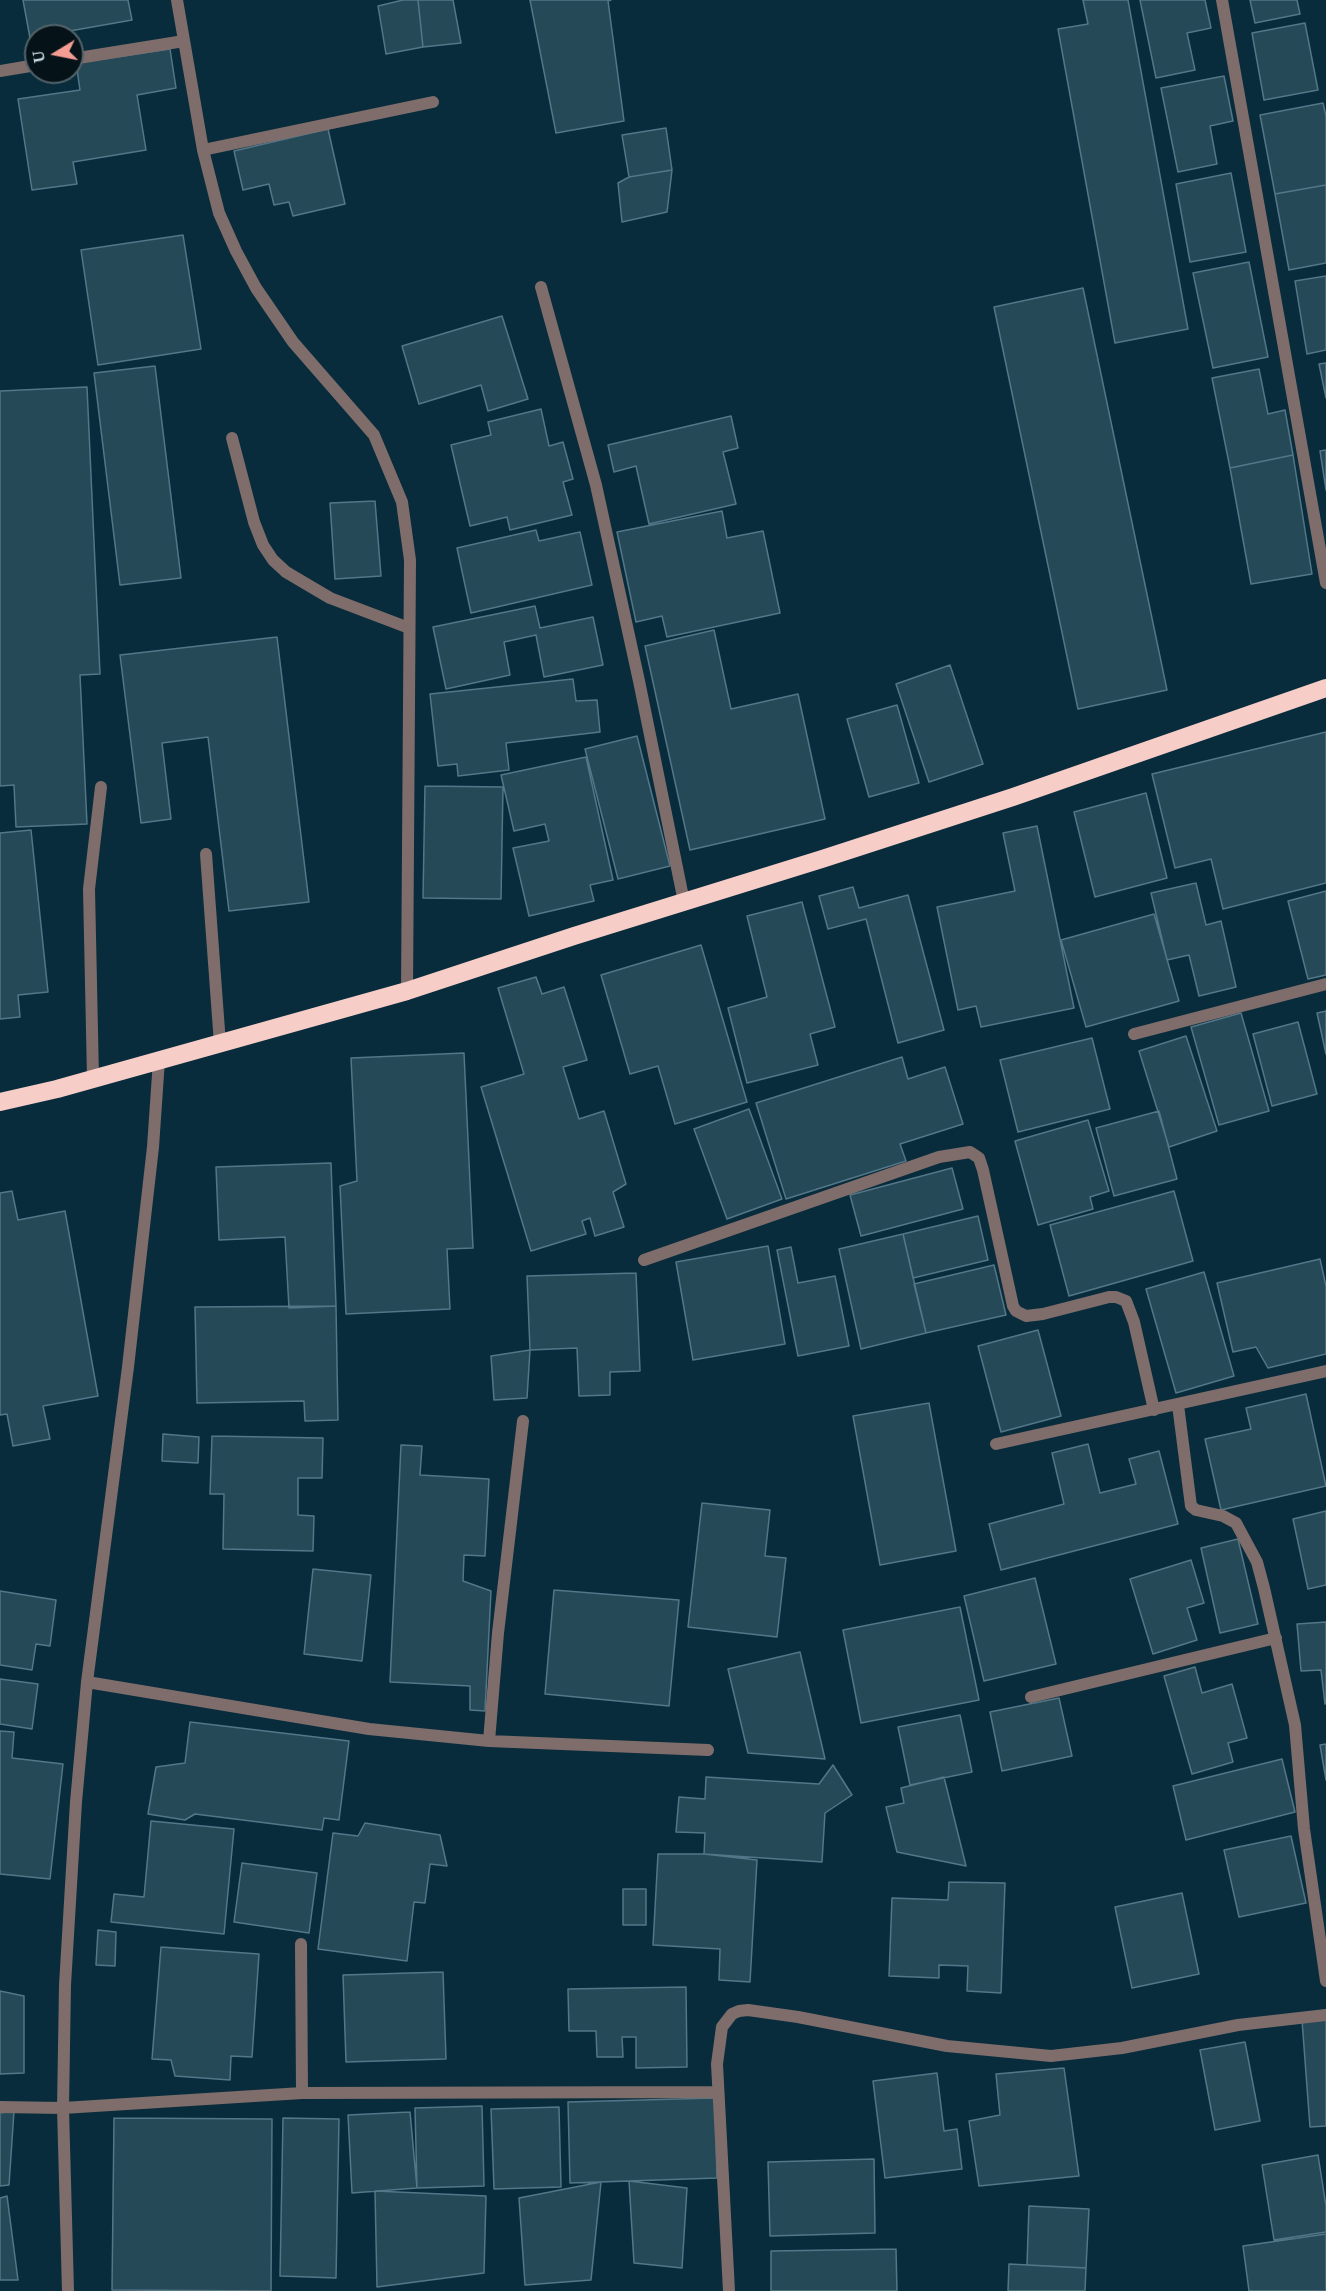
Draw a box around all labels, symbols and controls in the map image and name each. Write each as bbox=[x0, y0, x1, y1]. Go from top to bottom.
north arrow bbox=[24, 24, 84, 84]
text: U bbox=[26, 49, 50, 64]

